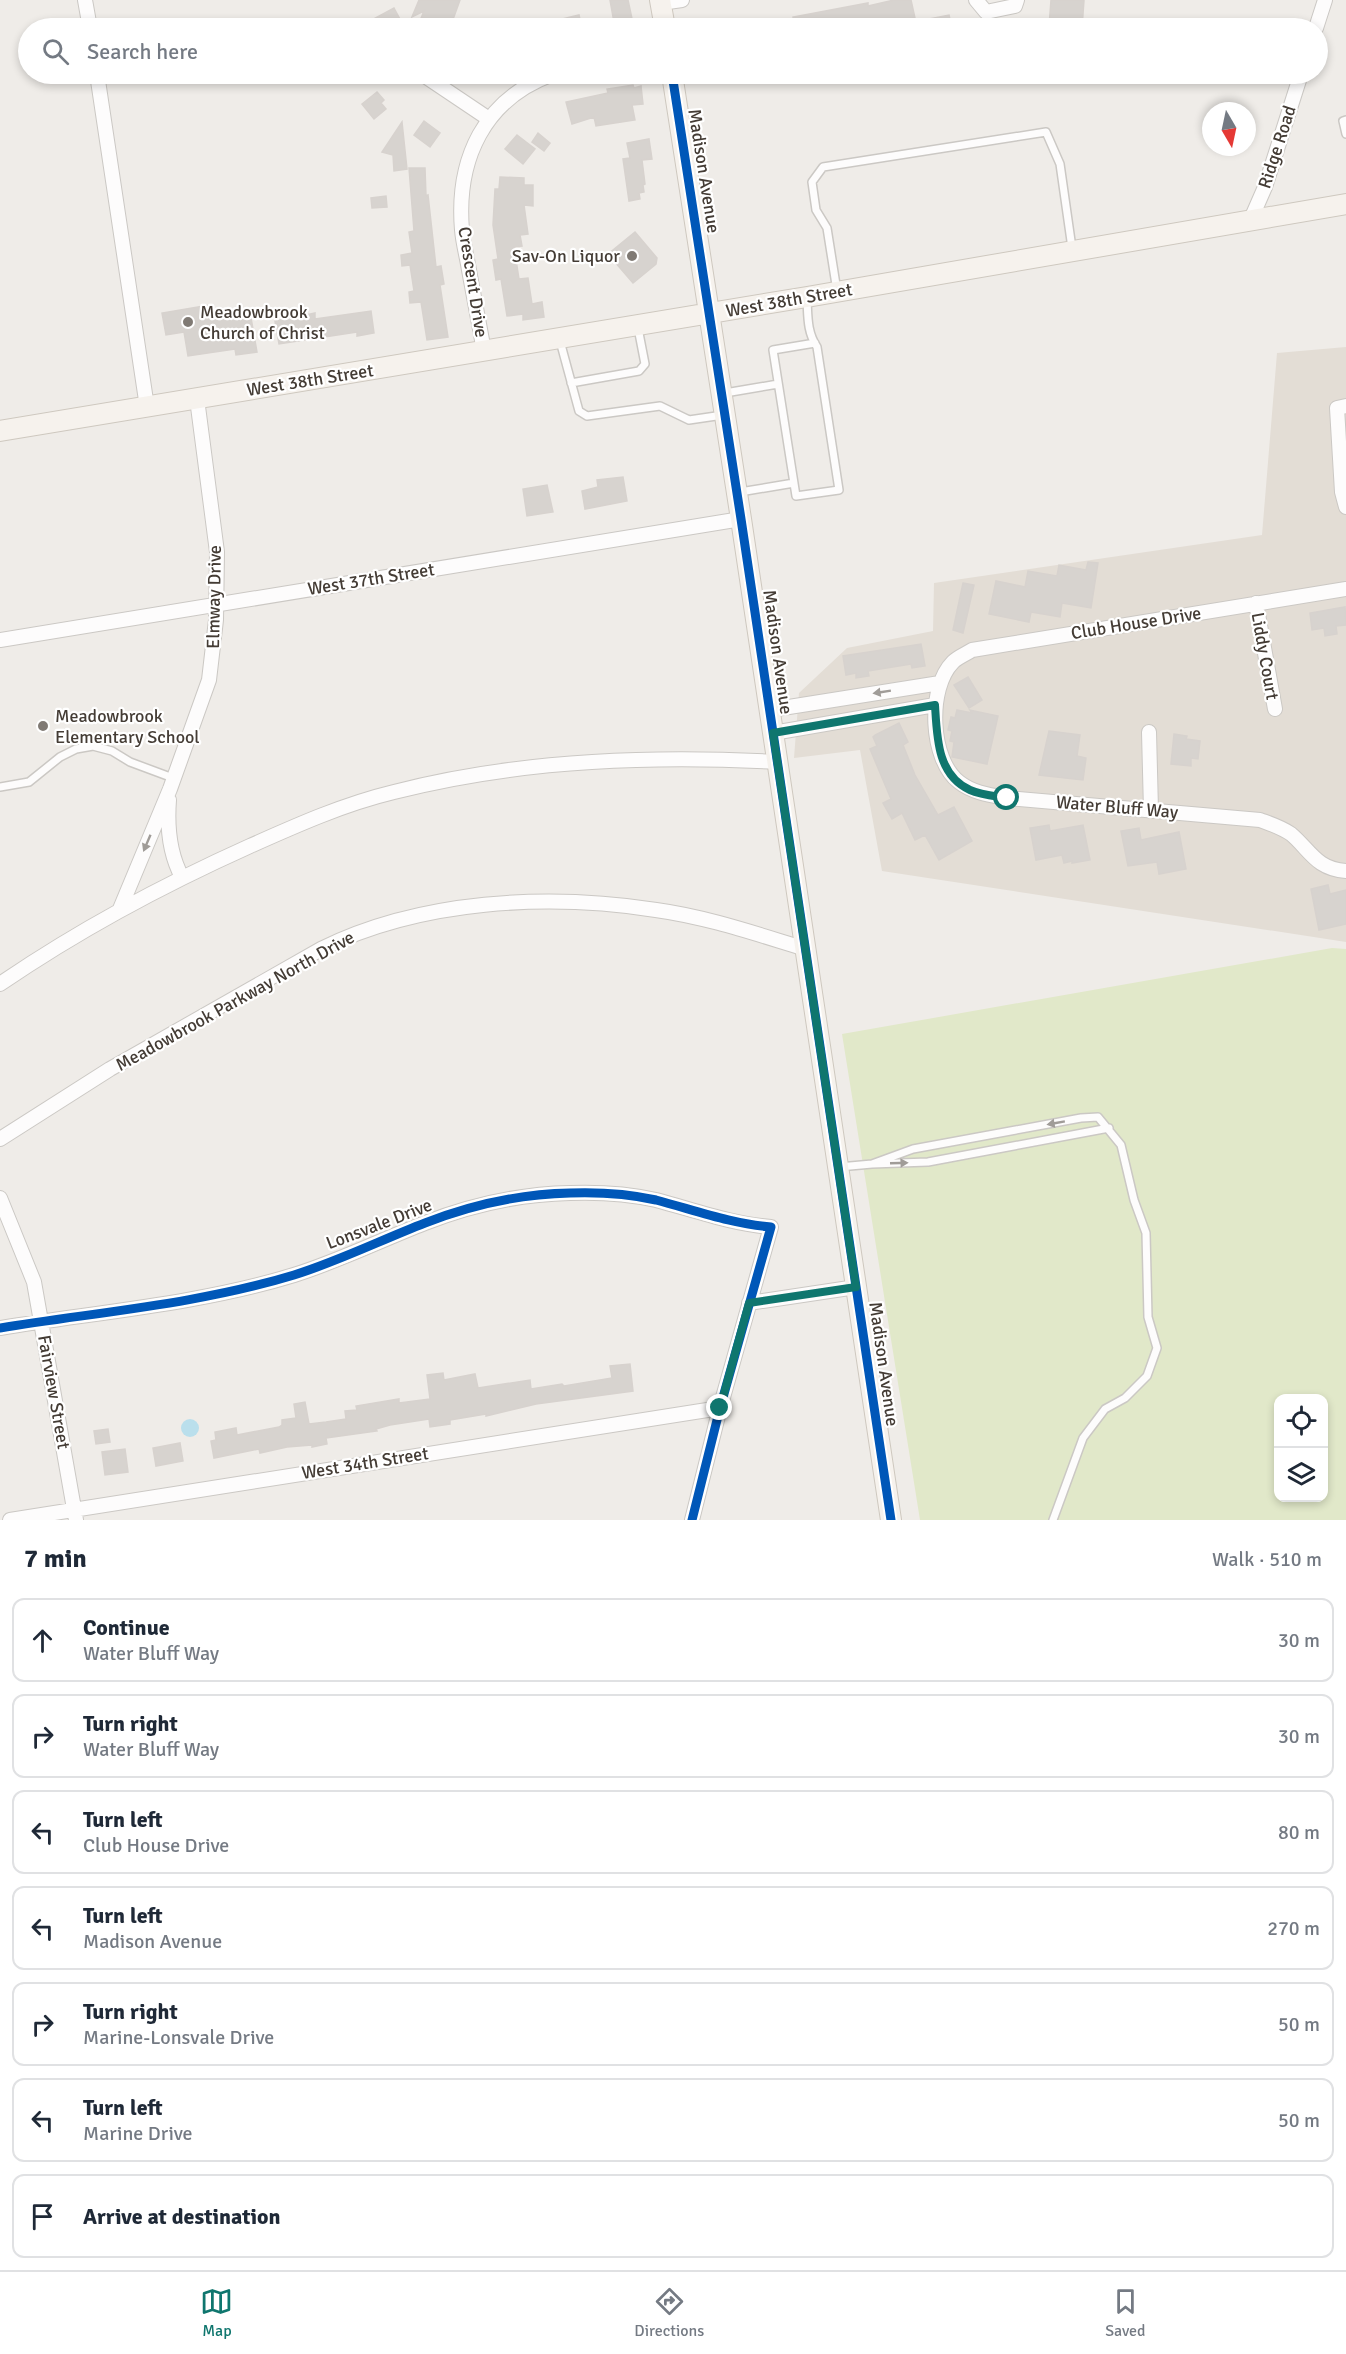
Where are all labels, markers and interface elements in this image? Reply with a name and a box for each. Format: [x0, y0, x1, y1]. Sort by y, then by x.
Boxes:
search box [18, 18, 1328, 84]
icon: search [39, 35, 72, 68]
text: Search here [87, 38, 198, 65]
north arrow [1202, 102, 1256, 156]
street label: Ridge Road [1253, 103, 1301, 191]
street label: Madison Avenue [683, 107, 725, 235]
street label: Crescent Drive [453, 225, 493, 339]
place label: Sav-On Liquor [512, 245, 620, 267]
marker: Sav-On Liquor [625, 249, 639, 263]
street label: West 38th Street [724, 278, 854, 322]
place label: Meadowbrook Church of Christ [200, 301, 325, 344]
marker: Meadowbrook Church of Christ [181, 315, 195, 329]
street label: West 38th Street [245, 359, 375, 401]
street label: Elmway Drive [202, 545, 226, 649]
street label: West 37th Street [306, 558, 436, 600]
street label: Madison Avenue [758, 588, 798, 716]
street label: Club House Drive [1069, 602, 1203, 644]
street label: Liddy Court [1246, 610, 1284, 702]
one-way arrow [873, 688, 892, 697]
place label: Meadowbrook Elementary School [55, 705, 200, 748]
marker: Meadowbrook Elementary School [36, 719, 50, 733]
route start [993, 784, 1019, 810]
street label: Water Bluff Way [1055, 791, 1180, 823]
one-way arrow [142, 834, 152, 852]
street label: Meadowbrook Parkway North Drive [112, 926, 358, 1076]
one-way arrow [1046, 1119, 1065, 1128]
one-way arrow [890, 1158, 909, 1168]
street label: Lonsvale Drive [323, 1194, 435, 1254]
street label: Madison Avenue [864, 1300, 904, 1428]
street label: Fairview Street [33, 1333, 75, 1451]
route end [706, 1394, 732, 1420]
map controls [1274, 1394, 1328, 1502]
button: locate [1274, 1394, 1328, 1448]
street label: West 34th Street [300, 1442, 430, 1484]
button: layers [1274, 1448, 1328, 1502]
text: 7 min [24, 1543, 87, 1575]
text: Walk · 510 m [1212, 1547, 1322, 1572]
text: Continue [83, 1614, 170, 1641]
icon: ahead [26, 1624, 59, 1657]
text: 30 m [1278, 1628, 1320, 1653]
text: Water Bluff Way [83, 1641, 219, 1666]
text: Turn right [83, 1710, 178, 1737]
icon: right [26, 1720, 59, 1753]
text: 30 m [1278, 1724, 1320, 1749]
text: Water Bluff Way [83, 1737, 219, 1762]
text: Turn left [83, 1806, 163, 1833]
icon: left [26, 1816, 59, 1849]
text: 80 m [1278, 1820, 1320, 1845]
text: Club House Drive [83, 1833, 229, 1858]
text: Turn left [83, 1902, 163, 1929]
icon: left [26, 1912, 59, 1945]
text: 270 m [1267, 1916, 1320, 1941]
text: Madison Avenue [83, 1929, 222, 1954]
text: Turn right [83, 1998, 178, 2025]
icon: right [26, 2008, 59, 2041]
text: 50 m [1278, 2012, 1320, 2037]
text: Marine-Lonsvale Drive [83, 2025, 274, 2050]
text: Turn left [83, 2094, 163, 2121]
icon: left [26, 2104, 59, 2137]
text: 50 m [1278, 2108, 1320, 2133]
text: Marine Drive [83, 2121, 192, 2146]
icon: arrive [26, 2200, 59, 2233]
text: Arrive at destination [83, 2203, 280, 2230]
tab: Map [200, 2285, 233, 2341]
tab: Directions [634, 2285, 704, 2341]
tab: Saved [1105, 2285, 1146, 2341]

